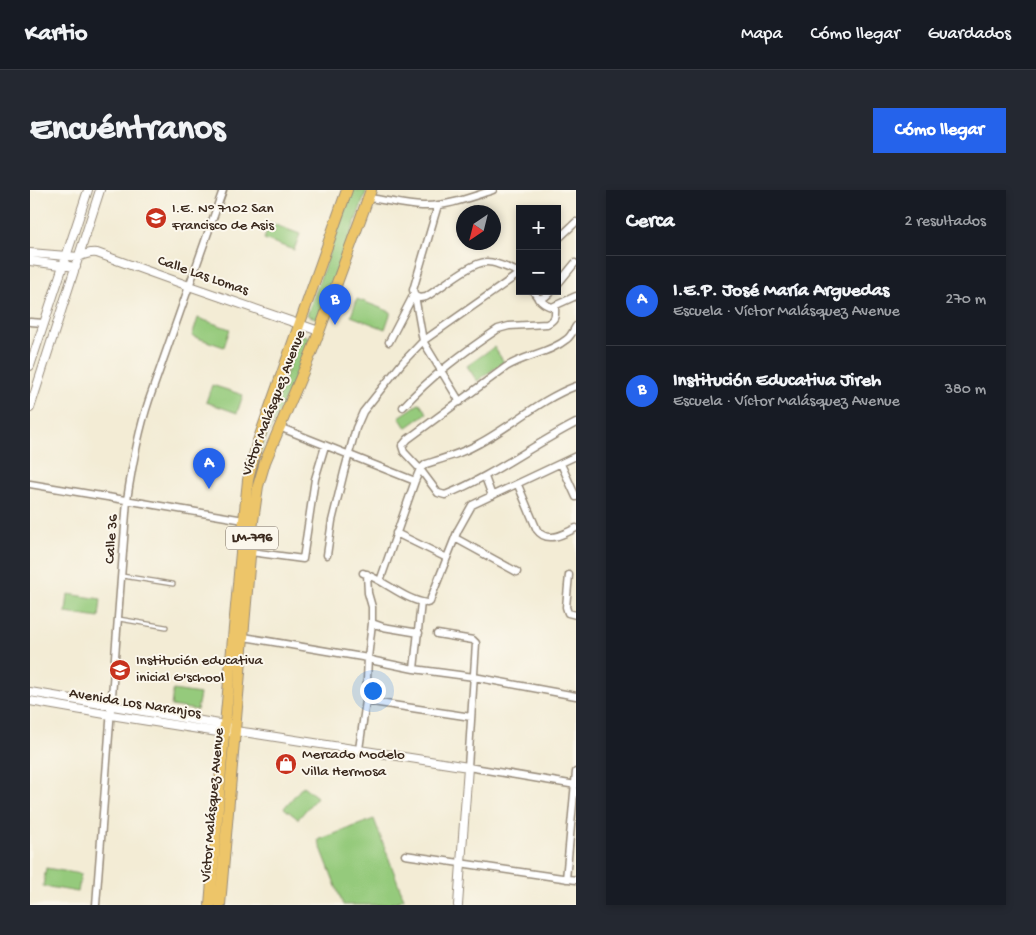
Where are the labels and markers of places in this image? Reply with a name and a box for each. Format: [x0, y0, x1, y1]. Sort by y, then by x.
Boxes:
place label: I.E. N° 7102 San Francisco de Asis [171, 200, 274, 235]
school or university icon: I.E. N° 7102 San Francisco de Asis [144, 206, 168, 230]
pin: B [319, 284, 351, 325]
pin: A [193, 448, 225, 489]
place label: Institución educativa inicial G'school [136, 652, 264, 687]
school or university icon: Institución educativa inicial G'school [108, 658, 132, 682]
place label: Mercado Modelo Villa Hermosa [301, 746, 405, 781]
shop icon: Mercado Modelo Villa Hermosa [274, 752, 298, 776]

